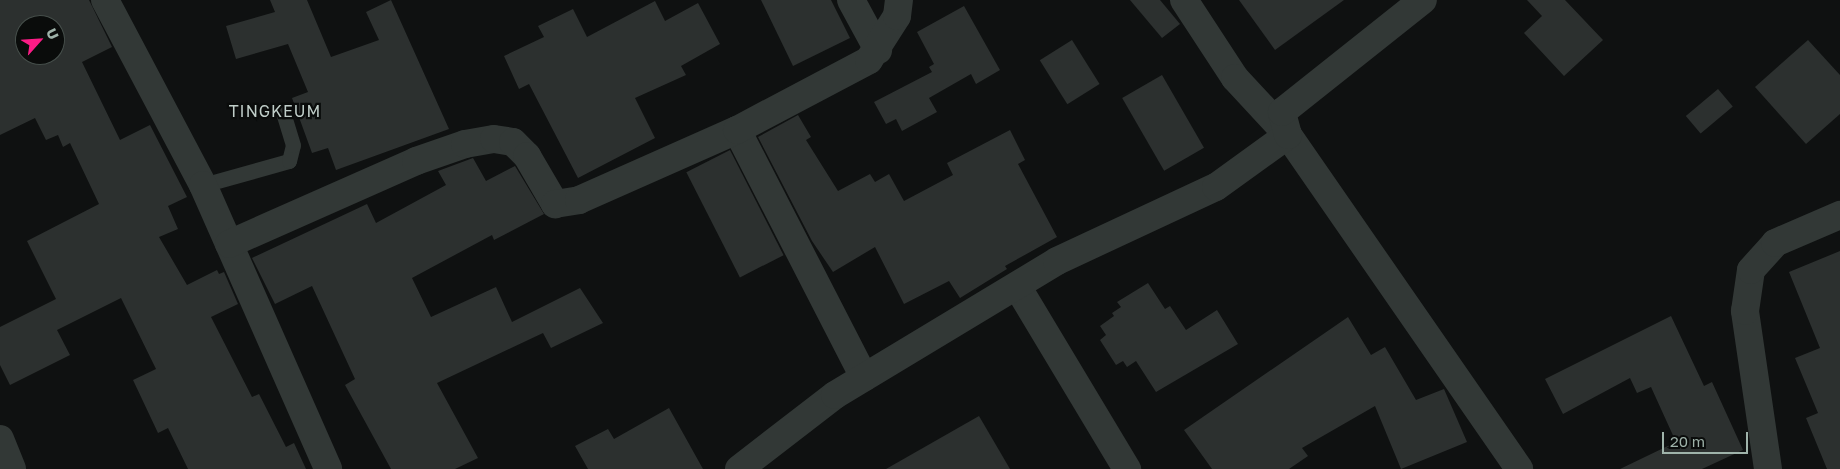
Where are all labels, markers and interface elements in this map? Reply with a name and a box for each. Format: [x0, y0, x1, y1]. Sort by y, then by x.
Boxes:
north arrow [15, 15, 65, 65]
text: U [43, 25, 63, 42]
district label: TINGKEUM [228, 101, 322, 121]
scale bar [1665, 422, 1751, 454]
text: 20 m [1670, 432, 1705, 450]

